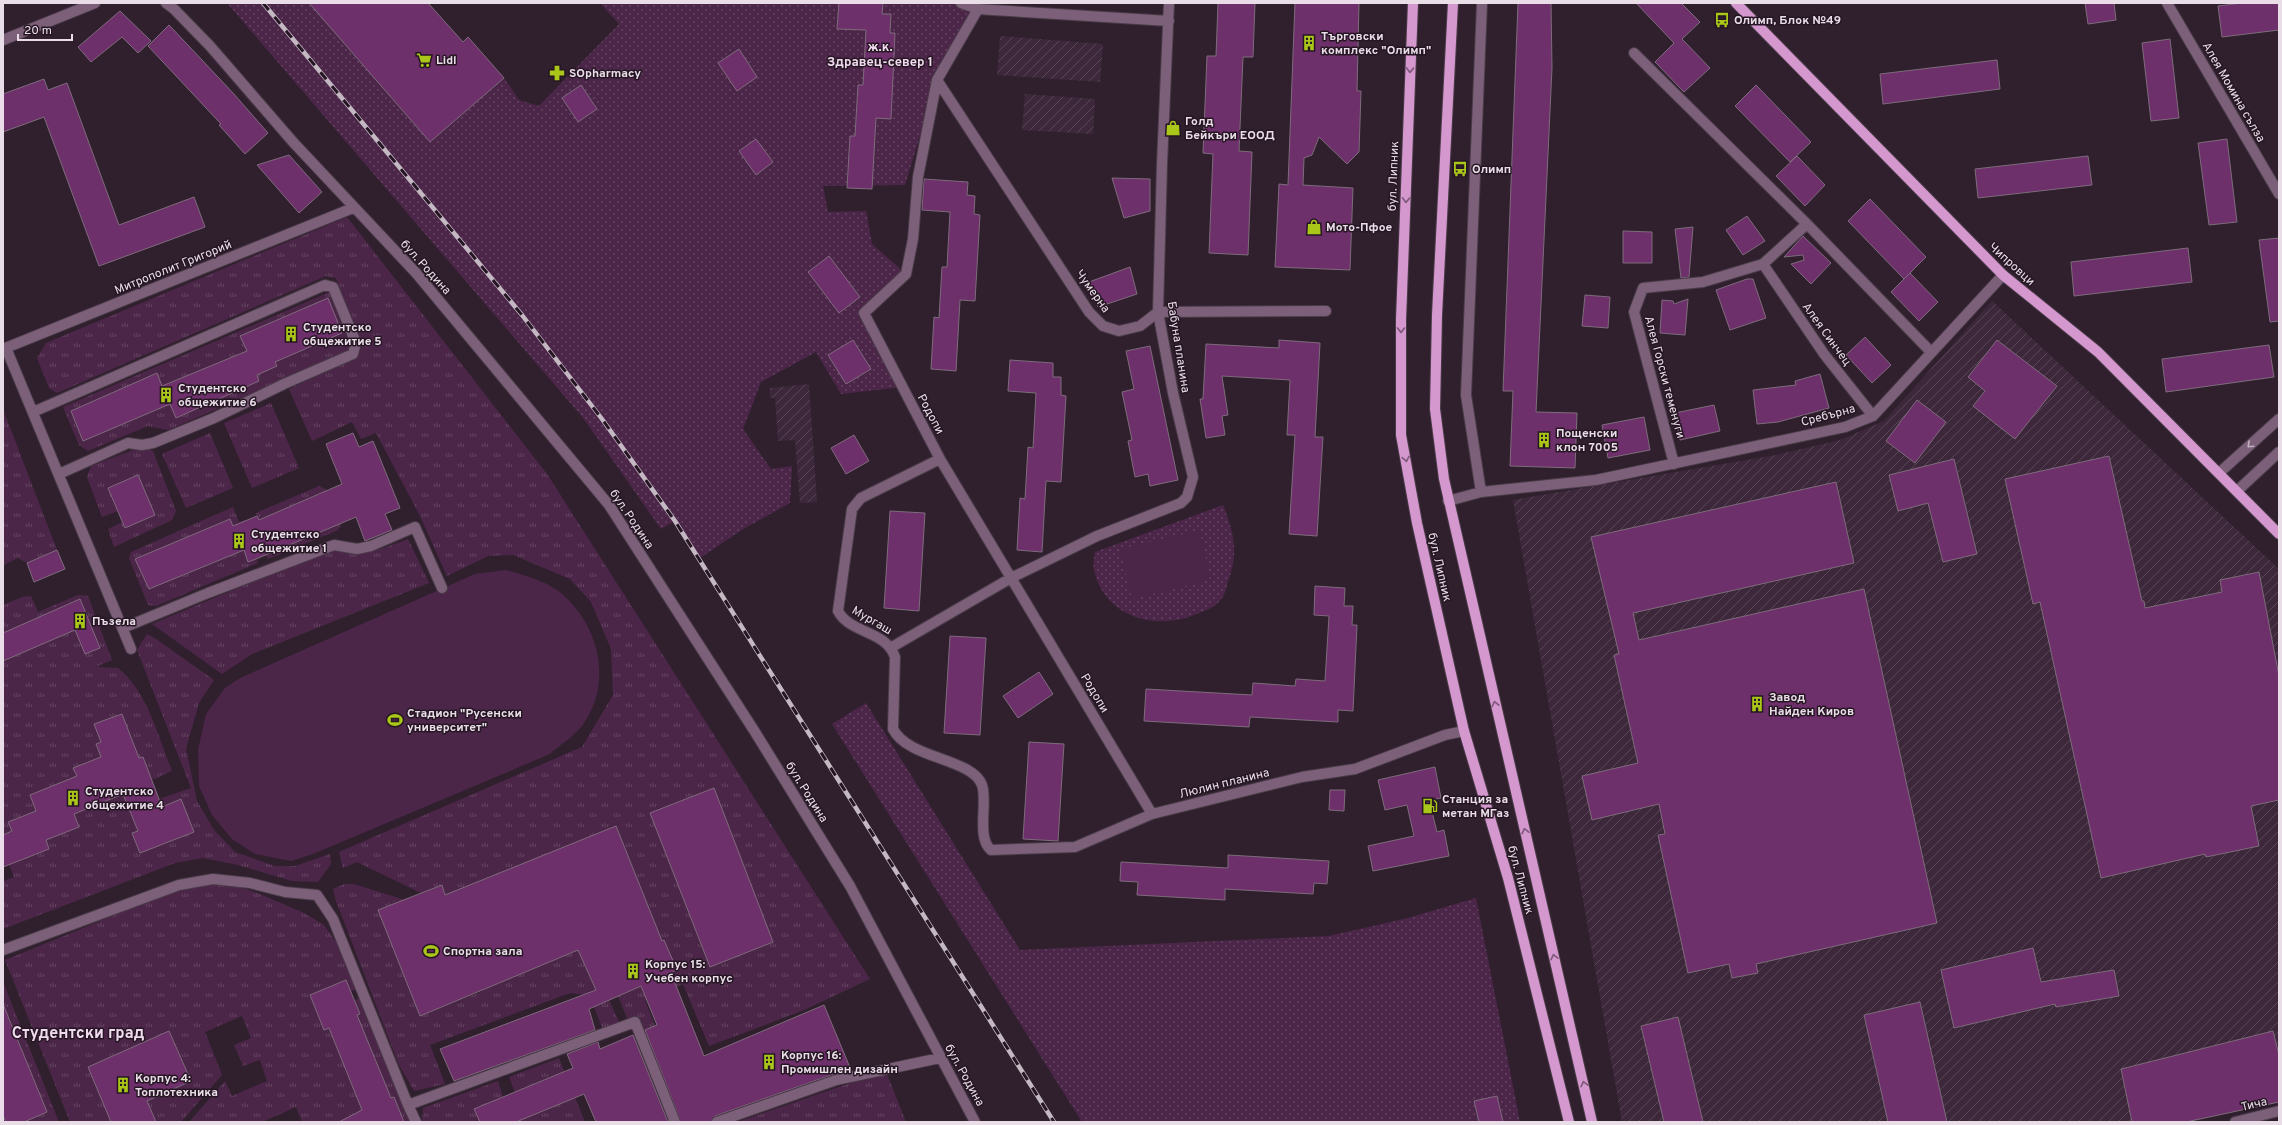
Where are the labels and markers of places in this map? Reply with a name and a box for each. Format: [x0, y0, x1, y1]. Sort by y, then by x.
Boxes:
bus stop icon: Олимп, Блок №49 [1713, 11, 1731, 29]
place label: Олимп, Блок №49 [1734, 13, 1841, 29]
place label: Търговски комплекс "Олимп" [1321, 29, 1431, 59]
building icon: Търговски комплекс "Олимп" [1300, 34, 1318, 52]
supermarket icon: Lidl [415, 51, 433, 69]
place label: Lidl [436, 53, 457, 69]
pharmacy icon: SOpharmacy [548, 64, 566, 82]
place label: SOpharmacy [569, 66, 641, 82]
place label: Голд Бейкъри ЕООД [1185, 114, 1275, 144]
shop icon: Голд Бейкъри ЕООД [1164, 119, 1182, 137]
bus stop icon: Олимп [1451, 160, 1469, 178]
place label: Олимп [1472, 162, 1511, 178]
shop icon: Мото-Пфое [1305, 218, 1323, 236]
place label: Мото-Пфое [1326, 220, 1393, 236]
place label: Студентско общежитие 5 [303, 320, 382, 350]
building icon: Студентско общежитие 5 [282, 325, 300, 343]
place label: Студентско общежитие 6 [178, 381, 257, 411]
building icon: Студентско общежитие 6 [157, 386, 175, 404]
place label: Пощенски клон 7005 [1556, 426, 1618, 456]
building icon: Пощенски клон 7005 [1535, 431, 1553, 449]
place label: Студентско общежитие 1 [251, 527, 327, 557]
building icon: Студентско общежитие 1 [230, 532, 248, 550]
building icon: Пъзела [71, 612, 89, 630]
place label: Пъзела [92, 614, 136, 630]
place label: Завод Найден Киров [1769, 690, 1854, 720]
building icon: Завод Найден Киров [1748, 695, 1766, 713]
place label: Стадион "Русенски университет" [407, 706, 522, 736]
sports icon: Стадион "Русенски университет" [386, 711, 404, 729]
place label: Студентско общежитие 4 [85, 784, 164, 814]
building icon: Студентско общежитие 4 [64, 789, 82, 807]
place label: Станция за метан МГаз [1442, 792, 1509, 822]
fuel station icon: Станция за метан МГаз [1421, 797, 1439, 815]
sports icon: Спортна зала [422, 942, 440, 960]
place label: Спортна зала [443, 944, 522, 960]
place label: Корпус 15: Учебен корпус [645, 957, 733, 987]
building icon: Корпус 15: Учебен корпус [624, 962, 642, 980]
place label: Корпус 16: Промишлен дизайн [781, 1048, 898, 1078]
building icon: Корпус 16: Промишлен дизайн [760, 1053, 778, 1071]
place label: Корпус 4: Топлотехника [135, 1071, 218, 1101]
building icon: Корпус 4: Топлотехника [114, 1076, 132, 1094]

